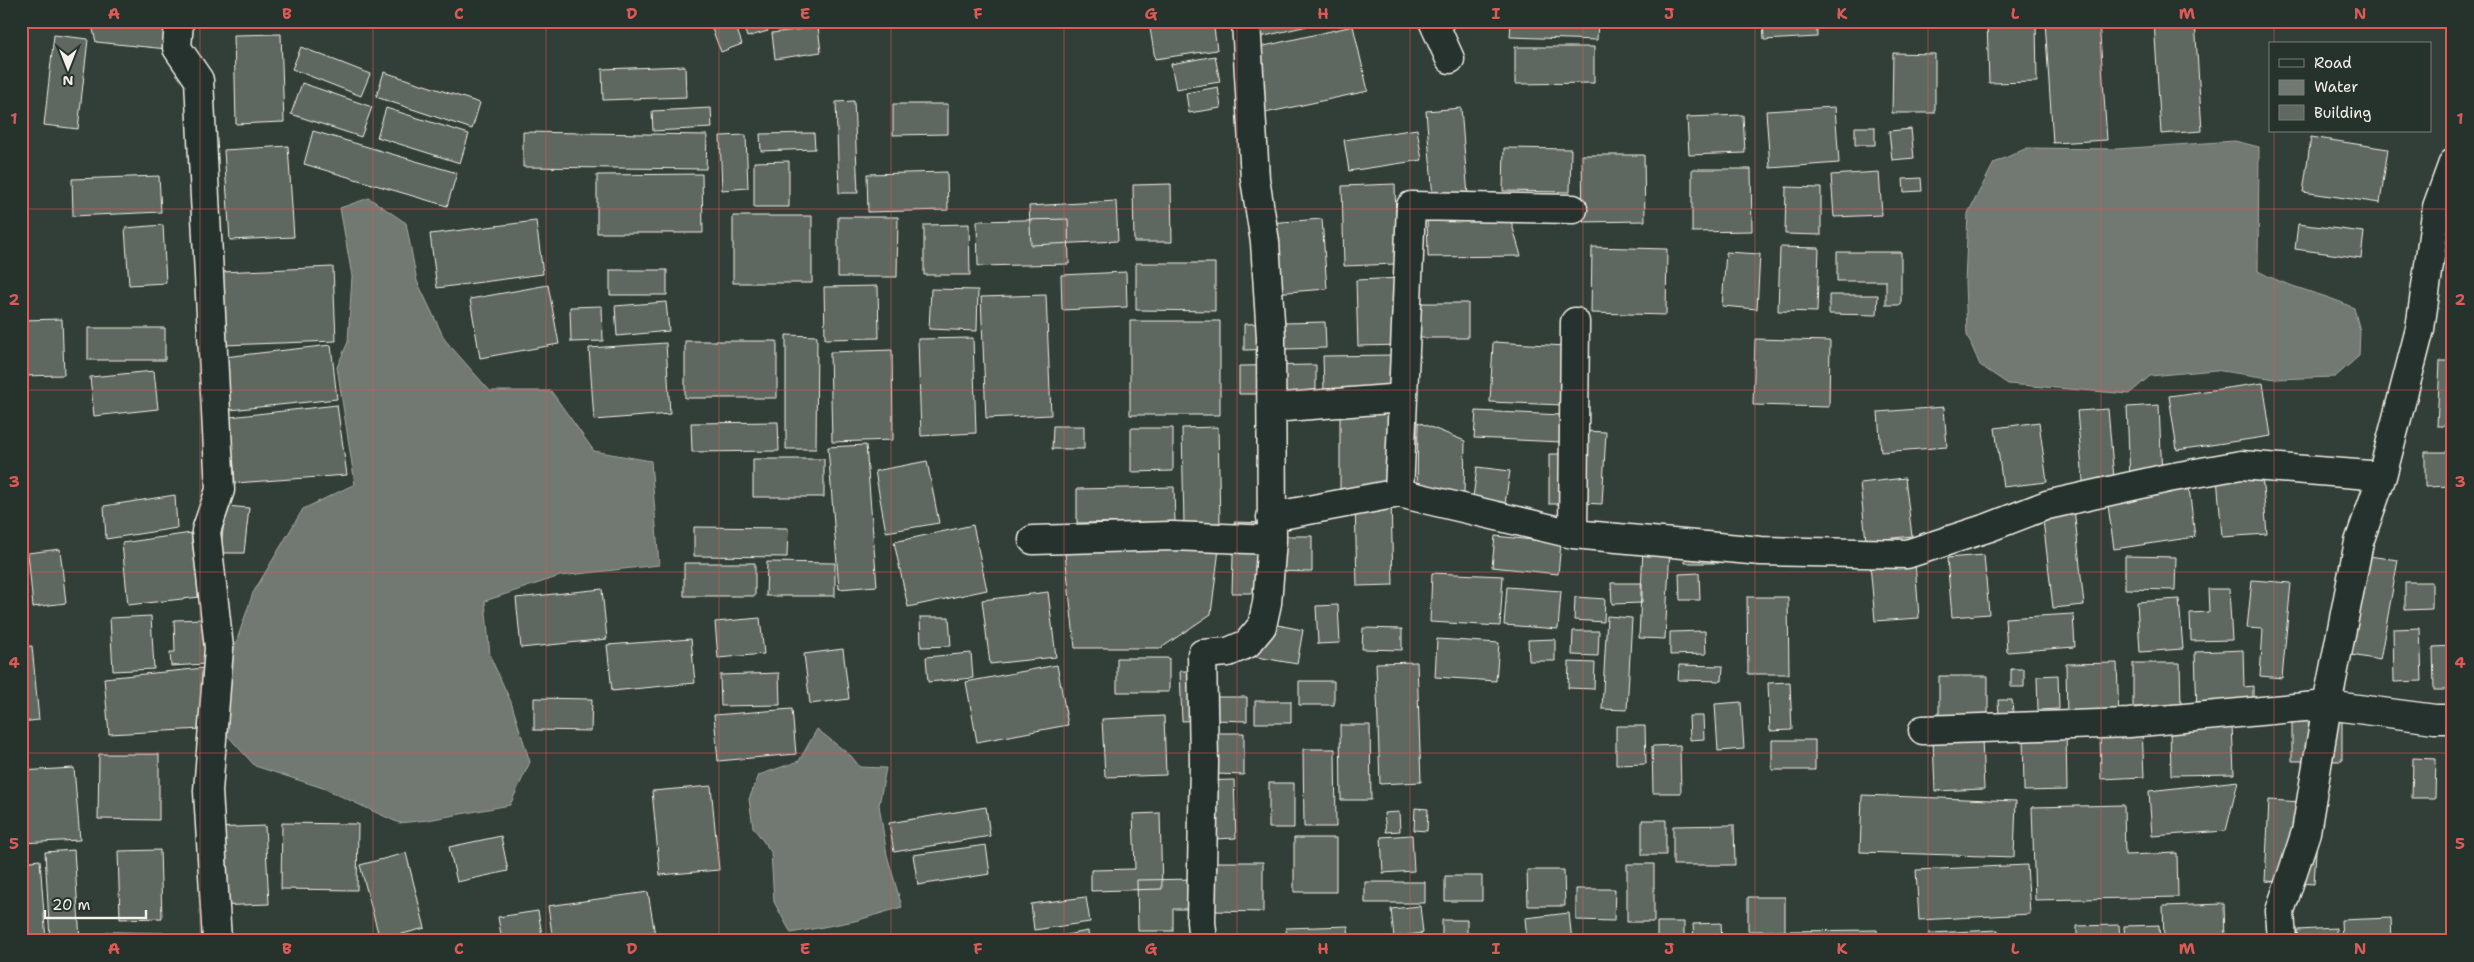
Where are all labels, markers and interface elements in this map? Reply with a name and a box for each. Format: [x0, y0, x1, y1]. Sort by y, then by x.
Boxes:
text: A [108, 3, 120, 24]
text: B [282, 3, 292, 24]
text: C [454, 3, 464, 24]
text: D [626, 3, 638, 24]
text: E [800, 3, 810, 24]
text: F [973, 3, 983, 24]
text: G [1145, 3, 1158, 24]
text: H [1317, 3, 1329, 24]
text: I [1492, 3, 1501, 24]
text: J [1664, 3, 1674, 24]
text: K [1837, 3, 1848, 24]
text: L [2011, 3, 2020, 24]
text: M [2179, 3, 2196, 24]
text: N [2354, 3, 2366, 24]
north arrow [42, 42, 92, 92]
legend [2269, 42, 2432, 132]
text: Road [2314, 53, 2352, 73]
text: N [62, 72, 74, 90]
text: Water [2314, 77, 2358, 97]
text: Building [2314, 103, 2371, 123]
text: 1 [10, 108, 18, 129]
text: 1 [2456, 108, 2464, 129]
text: 2 [8, 289, 20, 310]
text: 2 [2454, 289, 2466, 310]
text: 3 [8, 471, 20, 492]
text: 3 [2454, 471, 2466, 492]
text: 4 [8, 652, 20, 673]
text: 4 [2454, 652, 2466, 673]
text: 5 [9, 833, 19, 854]
text: 5 [2455, 833, 2465, 854]
scale bar [45, 887, 146, 919]
text: 20 m [52, 895, 91, 915]
text: A [108, 938, 120, 959]
text: B [282, 938, 292, 959]
text: C [454, 938, 464, 959]
text: D [626, 938, 638, 959]
text: E [800, 938, 810, 959]
text: F [973, 938, 983, 959]
text: G [1145, 938, 1158, 959]
text: H [1317, 938, 1329, 959]
text: I [1492, 938, 1501, 959]
text: J [1664, 938, 1674, 959]
text: K [1837, 938, 1848, 959]
text: L [2011, 938, 2020, 959]
text: M [2179, 938, 2196, 959]
text: N [2354, 938, 2366, 959]

